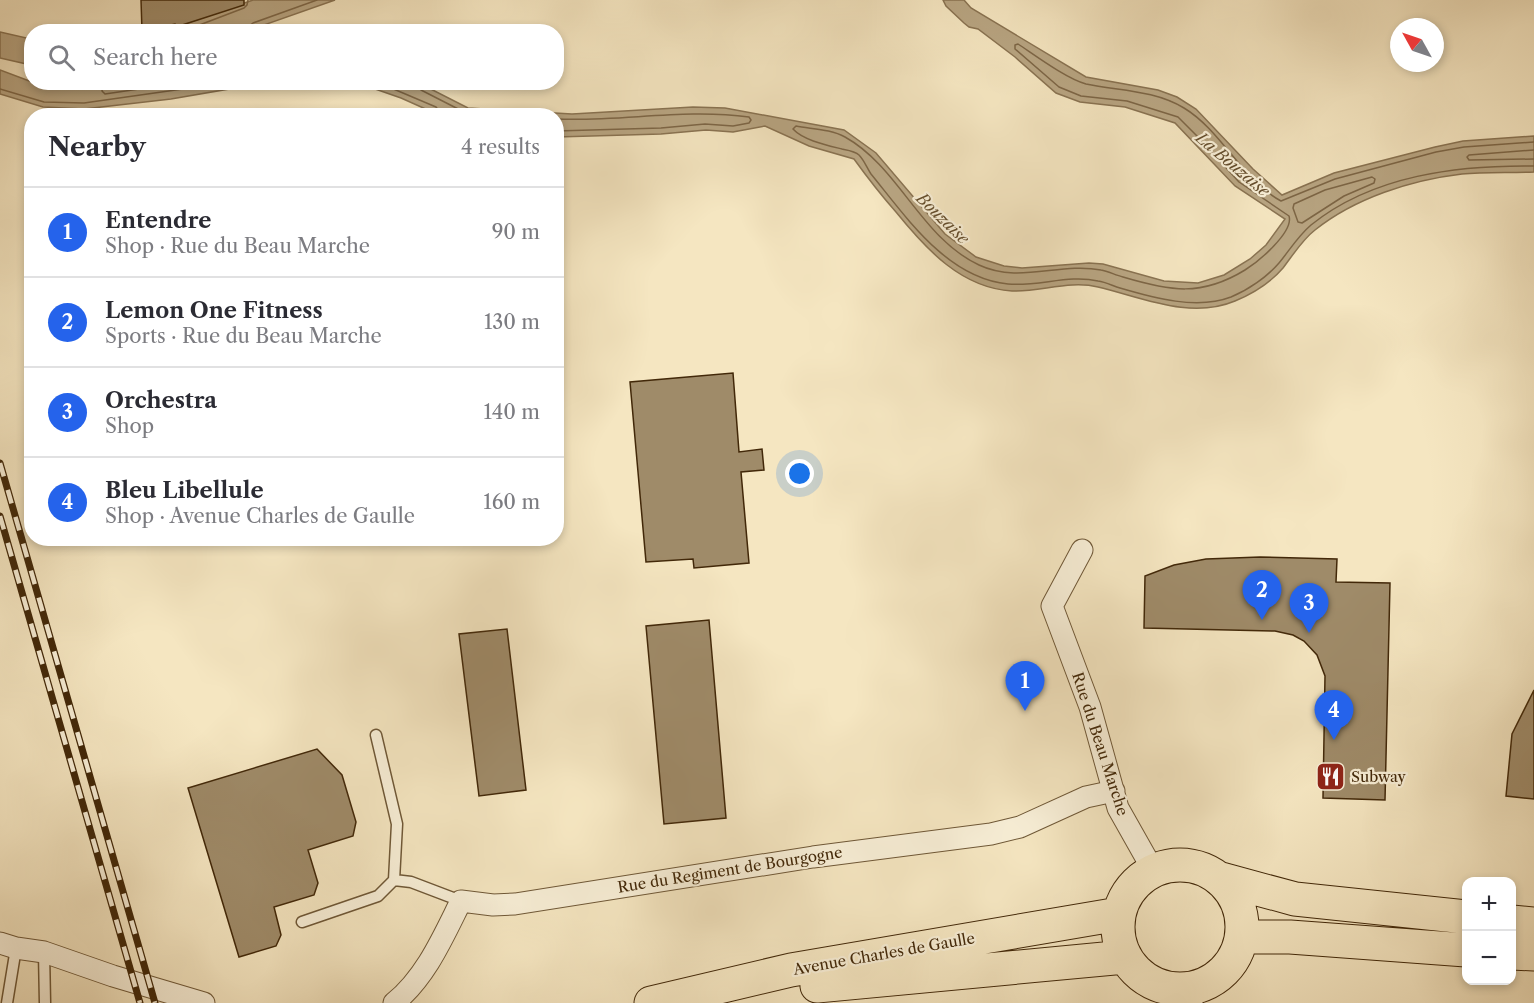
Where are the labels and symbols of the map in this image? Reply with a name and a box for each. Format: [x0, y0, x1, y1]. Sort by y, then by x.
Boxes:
north arrow [1390, 18, 1444, 72]
water label: La Bouzaise [1191, 126, 1275, 201]
water label: Bouzaise [911, 187, 974, 249]
your location [785, 459, 814, 488]
pin: 2 [1242, 570, 1282, 620]
pin: 3 [1290, 584, 1328, 633]
pin: 1 [1006, 662, 1044, 711]
street label: Rue du Beau Marche [1068, 670, 1133, 818]
pin: 4 [1314, 690, 1354, 740]
restaurant icon: Subway [1314, 761, 1346, 793]
place label: Subway [1351, 767, 1406, 786]
street label: Rue du Regiment de Bourgogne [616, 842, 844, 897]
street label: Avenue Charles de Gaulle [791, 928, 976, 979]

